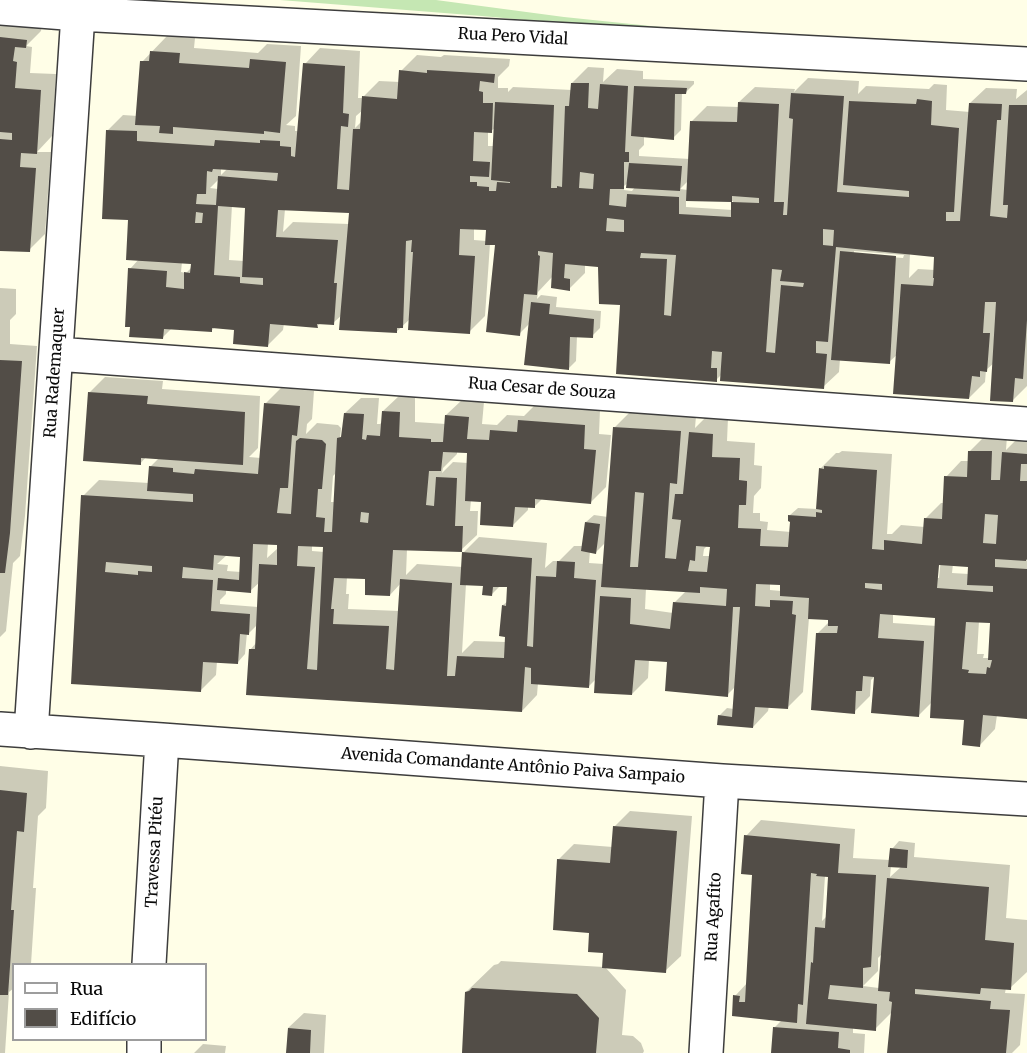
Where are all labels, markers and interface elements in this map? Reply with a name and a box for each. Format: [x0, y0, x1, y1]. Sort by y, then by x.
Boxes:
street label: Rua Pero Vidal [457, 25, 569, 49]
street label: Rua Rademaquer [41, 307, 69, 439]
street label: Rua Cesar de Souza [467, 374, 617, 404]
street label: Avenida Comandante Antônio Paiva Sampaio [340, 744, 686, 788]
street label: Travessa Pitéu [142, 796, 168, 908]
street label: Rua Agafito [702, 872, 726, 962]
legend [12, 963, 207, 1041]
text: Rua [70, 977, 103, 1000]
text: Edifício [70, 1007, 136, 1030]

